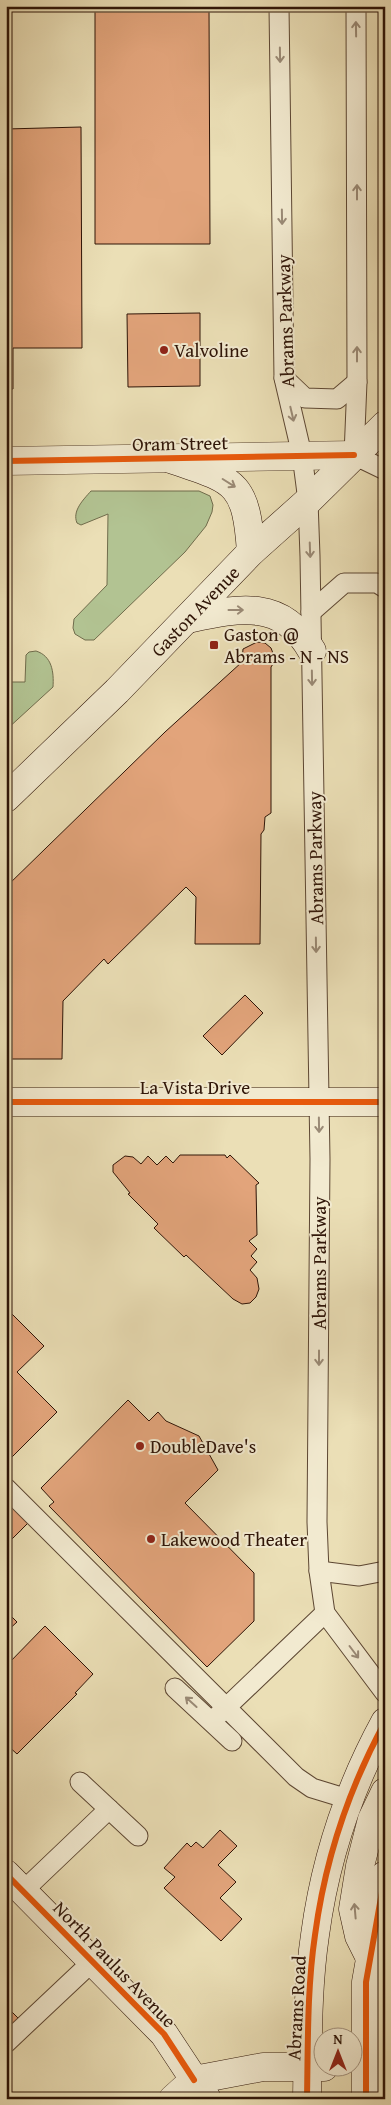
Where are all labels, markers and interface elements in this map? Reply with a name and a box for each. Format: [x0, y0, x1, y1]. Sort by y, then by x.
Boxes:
one-way arrow [351, 22, 361, 38]
one-way arrow [275, 46, 285, 63]
one-way arrow [352, 184, 362, 200]
one-way arrow [277, 209, 287, 225]
street label: Abrams Parkway [269, 253, 301, 388]
place label: Valvoline [174, 336, 249, 364]
marker: Valvoline [158, 344, 170, 356]
one-way arrow [352, 347, 362, 363]
one-way arrow [288, 405, 297, 421]
street label: Oram Street [132, 428, 228, 458]
one-way arrow [222, 479, 236, 489]
one-way arrow [305, 542, 315, 558]
street label: Gaston Avenue [144, 559, 246, 663]
one-way arrow [228, 605, 244, 615]
place label: Gaston @ Abrams - N - NS [224, 620, 349, 670]
marker: Gaston @ Abrams - N - NS [208, 639, 220, 651]
one-way arrow [307, 670, 317, 686]
street label: Abrams Parkway [300, 790, 330, 925]
one-way arrow [311, 937, 321, 953]
street label: La Vista Drive [140, 1073, 250, 1101]
one-way arrow [314, 1117, 324, 1133]
street label: Abrams Parkway [305, 1196, 333, 1330]
one-way arrow [314, 1350, 324, 1366]
place label: DoubleDave's [150, 1432, 256, 1460]
marker: DoubleDave's [134, 1440, 146, 1452]
place label: Lakewood Theater [161, 1525, 307, 1553]
marker: Lakewood Theater [145, 1533, 157, 1545]
one-way arrow [349, 1645, 359, 1659]
one-way arrow [184, 1696, 197, 1708]
street label: North Paulus Avenue [47, 1894, 183, 2034]
one-way arrow [350, 1904, 359, 1920]
street label: Abrams Road [279, 1954, 313, 2061]
north arrow [314, 2028, 364, 2078]
text: N [333, 2029, 343, 2049]

